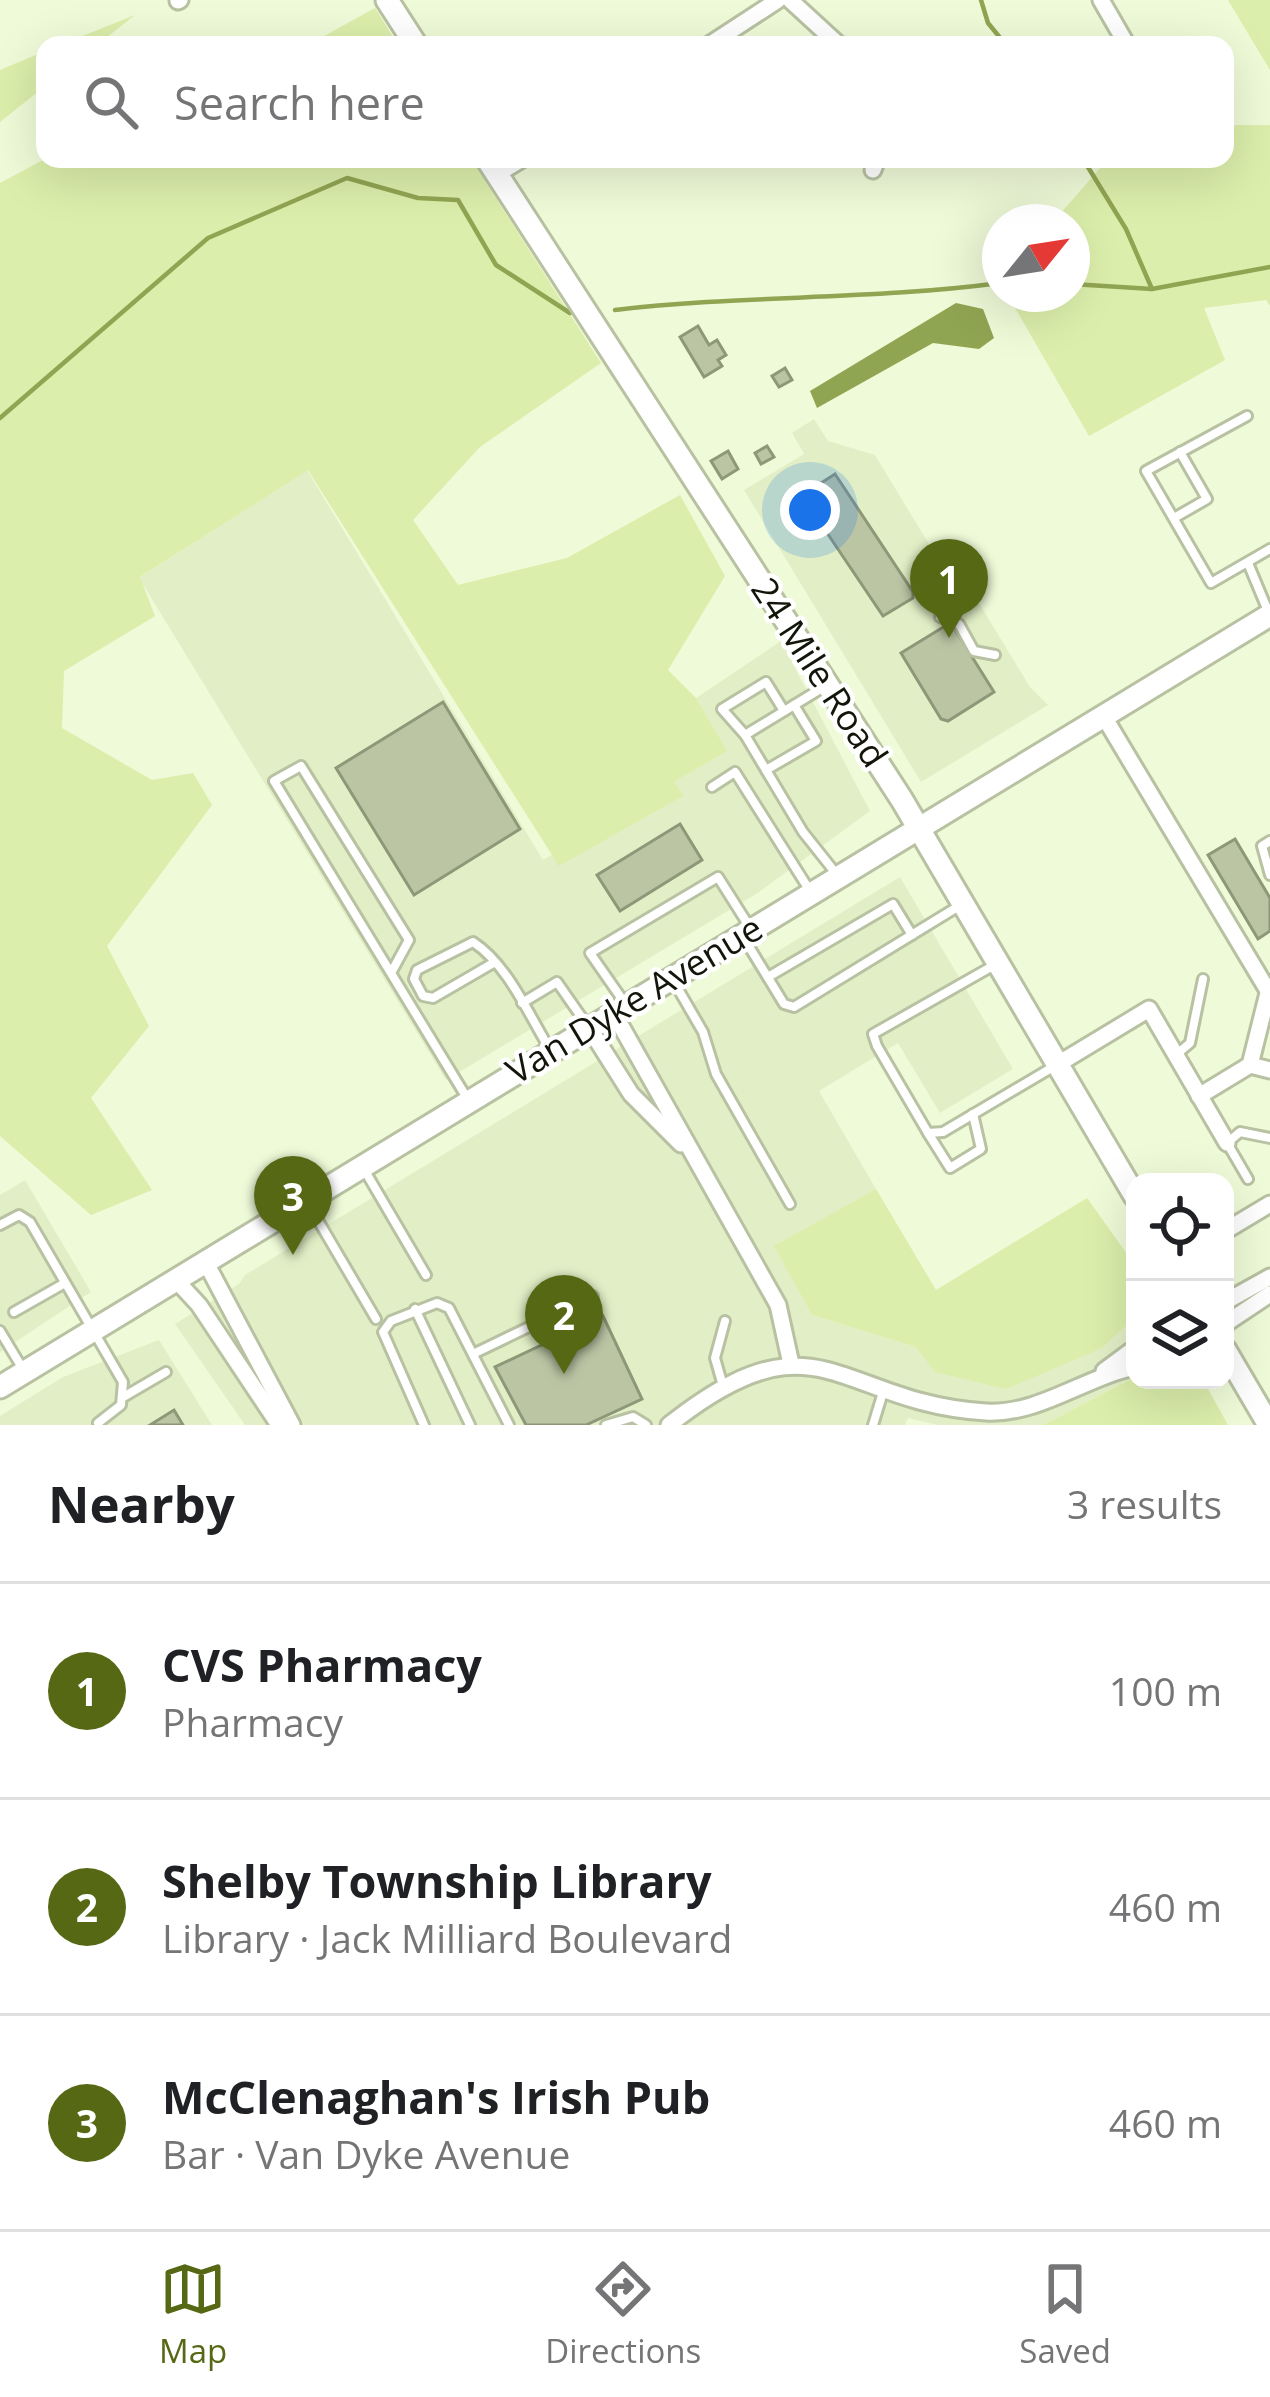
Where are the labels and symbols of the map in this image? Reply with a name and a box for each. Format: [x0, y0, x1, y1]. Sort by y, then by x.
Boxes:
north arrow [982, 204, 1090, 312]
your location [780, 480, 840, 540]
pin: 1 [910, 539, 988, 638]
street label: 24 Mile Road [740, 568, 900, 776]
street label: Van Dyke Avenue [497, 903, 771, 1095]
pin: 3 [254, 1156, 332, 1255]
pin: 2 [525, 1275, 603, 1374]

